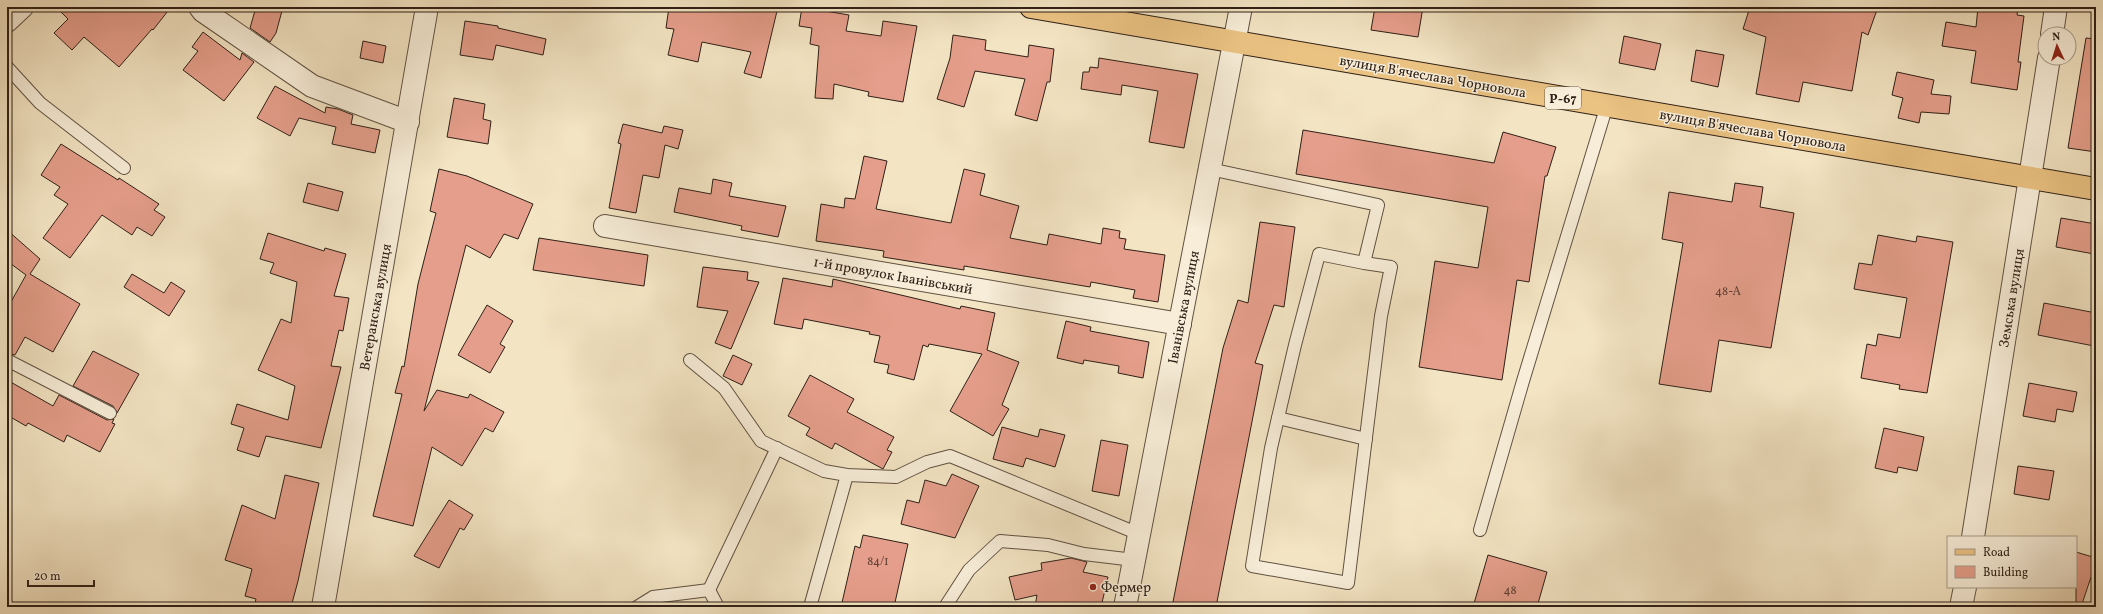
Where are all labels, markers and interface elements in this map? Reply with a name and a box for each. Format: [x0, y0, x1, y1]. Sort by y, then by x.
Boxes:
north arrow [2037, 26, 2077, 66]
text: N [2052, 30, 2061, 45]
street label: вулиця В'ячеслава Чорновола [1338, 52, 1528, 103]
road number: Р-67 [1545, 87, 1581, 109]
street label: вулиця В'ячеслава Чорновола [1658, 106, 1848, 157]
street label: Ветеранська вулиця [356, 242, 397, 372]
street label: Земська вулиця [1995, 247, 2030, 349]
street label: Іванівська вулиця [1164, 249, 1205, 366]
street label: 1-й провулок Іванівський [812, 253, 974, 300]
house number: 48-А [1715, 284, 1741, 300]
legend [1947, 536, 2077, 588]
text: Road [1983, 545, 2010, 561]
house number: 84/1 [867, 554, 889, 570]
scale bar [28, 562, 94, 588]
text: Building [1983, 565, 2028, 581]
text: 20 m [34, 569, 61, 585]
place label: Фермер [1101, 579, 1151, 598]
marker: Фермер [1088, 582, 1098, 592]
house number: 48 [1503, 583, 1517, 599]

